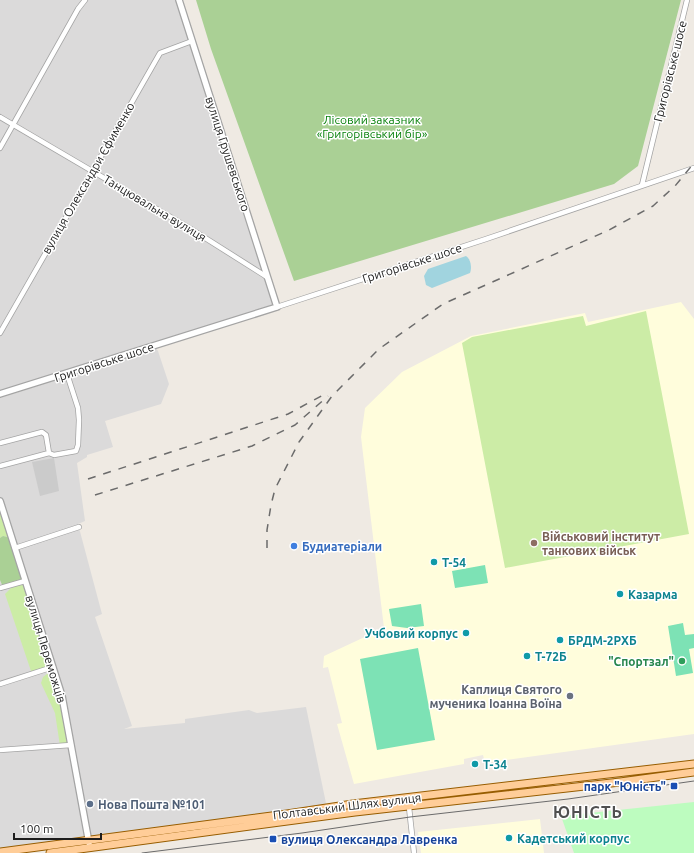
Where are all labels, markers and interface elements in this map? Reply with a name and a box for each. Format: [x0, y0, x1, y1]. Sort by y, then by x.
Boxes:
street label: Григорівське шосе [651, 19, 689, 123]
street label: вулиця Грушевського [203, 95, 253, 213]
street label: вулиця Олександри Єфименко [39, 100, 137, 256]
park label: Лісовий заказник «Григорівський бір» [317, 113, 428, 140]
street label: Танцювальна вулиця [101, 172, 209, 244]
street label: Григорівське шосе [361, 241, 463, 285]
street label: Григорівське шосе [53, 340, 155, 384]
place label: Військовий інститут танкових військ [542, 530, 660, 557]
marker: Військовий інститут танкових військ [529, 538, 539, 548]
place label: Будиатеріали [302, 540, 382, 553]
marker: Будиатеріали [289, 541, 299, 551]
place label: Т-54 [442, 556, 466, 569]
marker: Т-54 [429, 557, 439, 567]
place label: Казарма [628, 588, 678, 601]
marker: Казарма [615, 589, 625, 599]
street label: вулиця Переможців [23, 594, 69, 704]
place label: Учбовий корпус [365, 627, 458, 640]
marker: Учбовий корпус [461, 628, 471, 638]
place label: БРДМ-2РХБ [568, 634, 637, 647]
marker: БРДМ-2РХБ [555, 635, 565, 645]
place label: Т-72Б [535, 650, 567, 663]
marker: Т-72Б [522, 651, 532, 661]
place label: "Спортзал" [608, 655, 674, 668]
marker: "Спортзал" [677, 656, 687, 666]
place label: Каплиця Святого мученика Іоанна Воїна [429, 683, 562, 710]
marker: Каплиця Святого мученика Іоанна Воїна [565, 691, 575, 701]
place label: T-34 [483, 758, 507, 771]
marker: T-34 [470, 759, 480, 769]
place label: парк "Юність" [584, 780, 666, 793]
marker: парк "Юність" [669, 781, 679, 791]
street label: Полтавський Шлях вулиця [272, 790, 422, 822]
place label: Нова Пошта №101 [98, 798, 206, 811]
marker: Нова Пошта №101 [85, 799, 95, 809]
district label: ЮНІСТЬ [553, 803, 623, 821]
scale bar [14, 815, 101, 841]
text: 100 m [20, 822, 53, 835]
place label: Кадетський корпус [517, 832, 629, 845]
place label: вулиця Олександра Лавренка [281, 833, 458, 846]
marker: Кадетський корпус [504, 833, 514, 843]
marker: вулиця Олександра Лавренка [268, 834, 278, 844]

